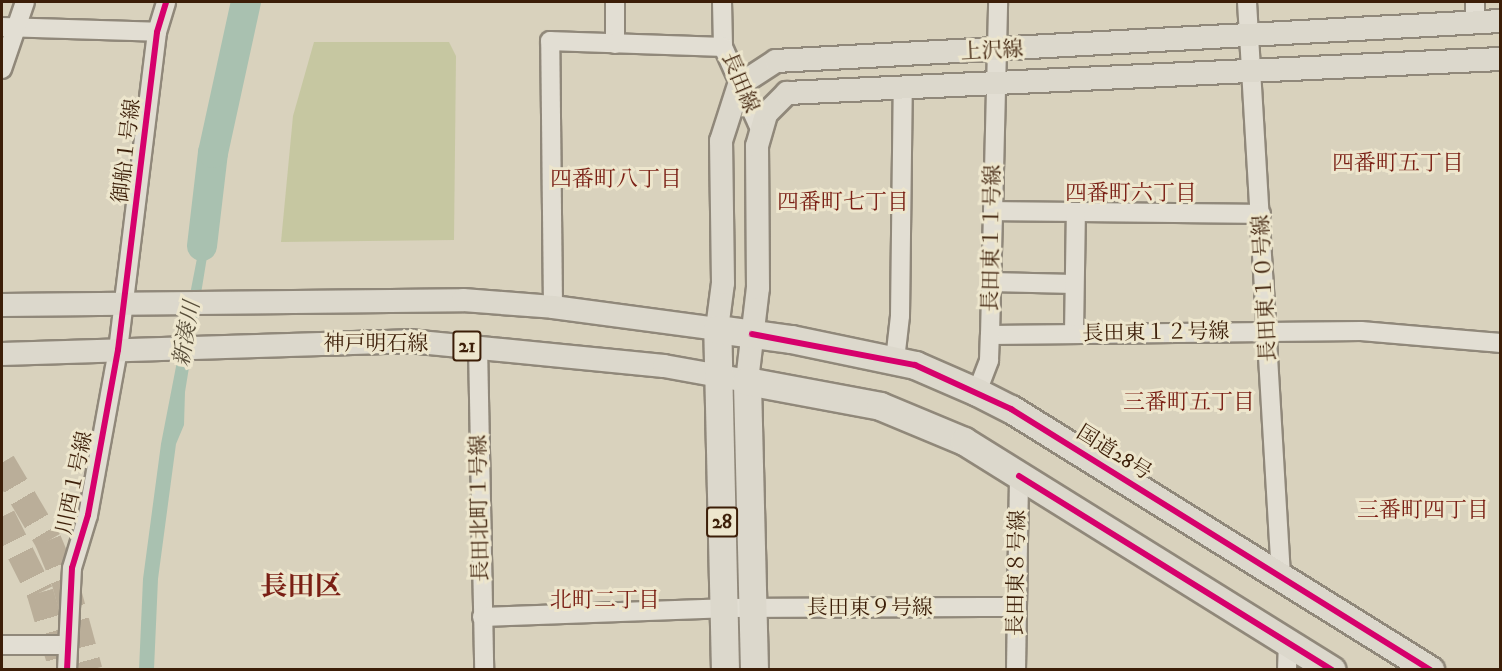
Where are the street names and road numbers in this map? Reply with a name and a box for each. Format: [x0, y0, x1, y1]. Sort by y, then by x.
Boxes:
street label: 上沢線 [960, 37, 1024, 65]
street label: 長田線 [716, 49, 764, 117]
street label: 御船１号線 [108, 97, 146, 205]
street label: 長田東１１号線 [978, 164, 1006, 312]
street label: 長田東１０号線 [1249, 214, 1281, 362]
street label: 長田東１２号線 [1082, 319, 1230, 347]
road number: 21 [452, 329, 482, 363]
street label: 神戸明石線 [324, 331, 428, 357]
street label: 国道28号 [1072, 420, 1156, 486]
street label: 川西１号線 [52, 429, 98, 537]
street label: 長田北町１号線 [466, 434, 494, 582]
road number: 28 [706, 505, 738, 539]
street label: 長田東８号線 [1003, 510, 1031, 636]
street label: 長田東９号線 [807, 595, 933, 621]

